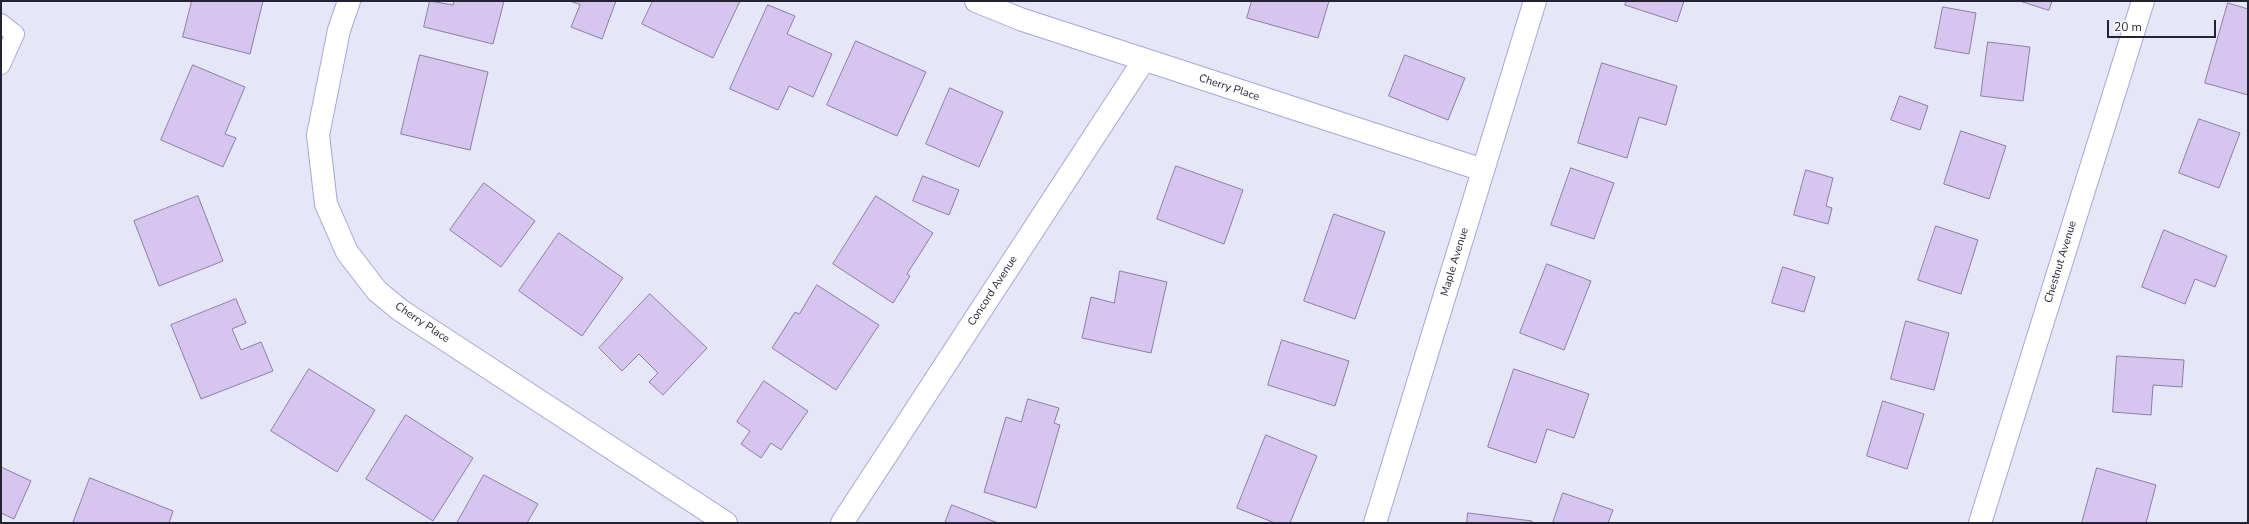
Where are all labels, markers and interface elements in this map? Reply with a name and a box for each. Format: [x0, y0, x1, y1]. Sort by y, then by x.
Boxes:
scale bar [2109, 12, 2218, 38]
text: 20 m [2114, 19, 2142, 35]
street label: Cherry Place [1197, 72, 1261, 104]
street label: Chestnut Avenue [2042, 219, 2080, 305]
street label: Maple Avenue [1438, 226, 1472, 298]
street label: Concord Avenue [965, 253, 1021, 329]
street label: Cherry Place [392, 300, 452, 346]

